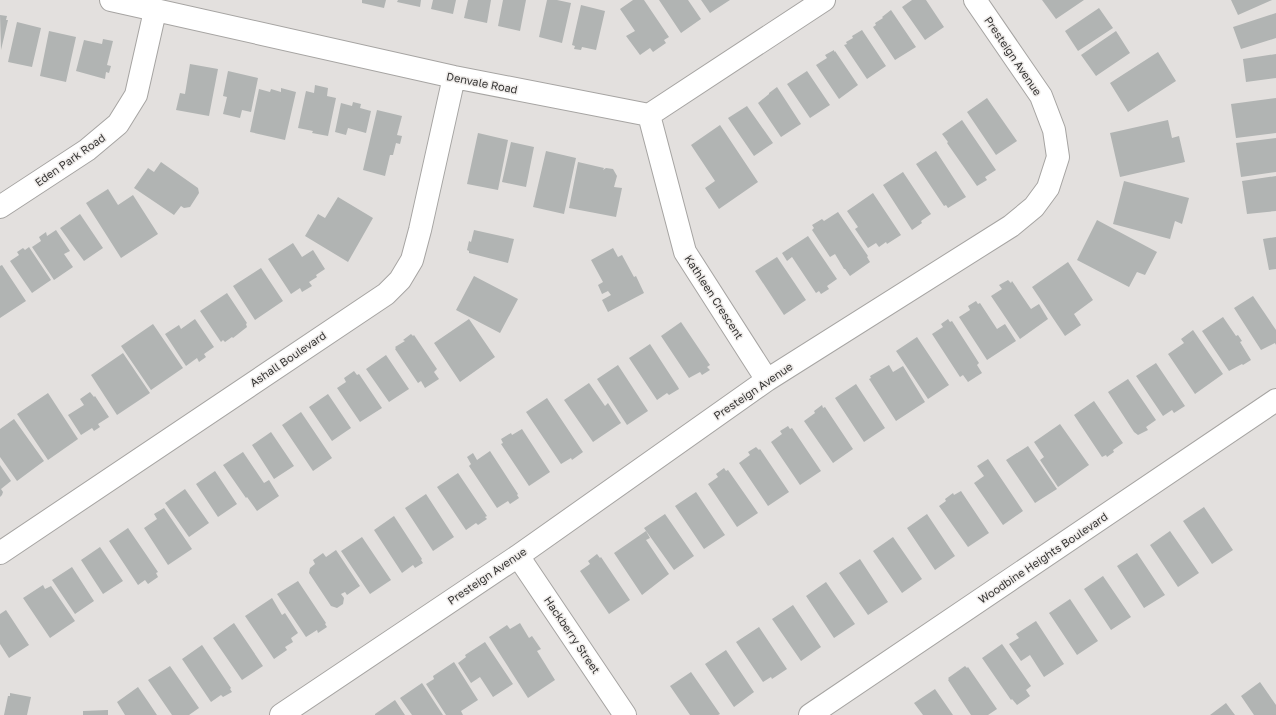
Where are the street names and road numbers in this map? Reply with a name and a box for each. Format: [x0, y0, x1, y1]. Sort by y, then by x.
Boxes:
street label: Presteign Avenue [982, 14, 1045, 98]
street label: Denvale Road [445, 69, 519, 96]
street label: Eden Park Road [32, 131, 107, 189]
street label: Kathleen Crescent [682, 252, 746, 341]
street label: Ashall Boulevard [247, 328, 328, 389]
street label: Presteign Avenue [711, 359, 795, 422]
street label: Woodbine Heights Boulevard [976, 509, 1110, 606]
street label: Presteign Avenue [445, 544, 529, 607]
street label: Hackberry Street [542, 594, 603, 676]

